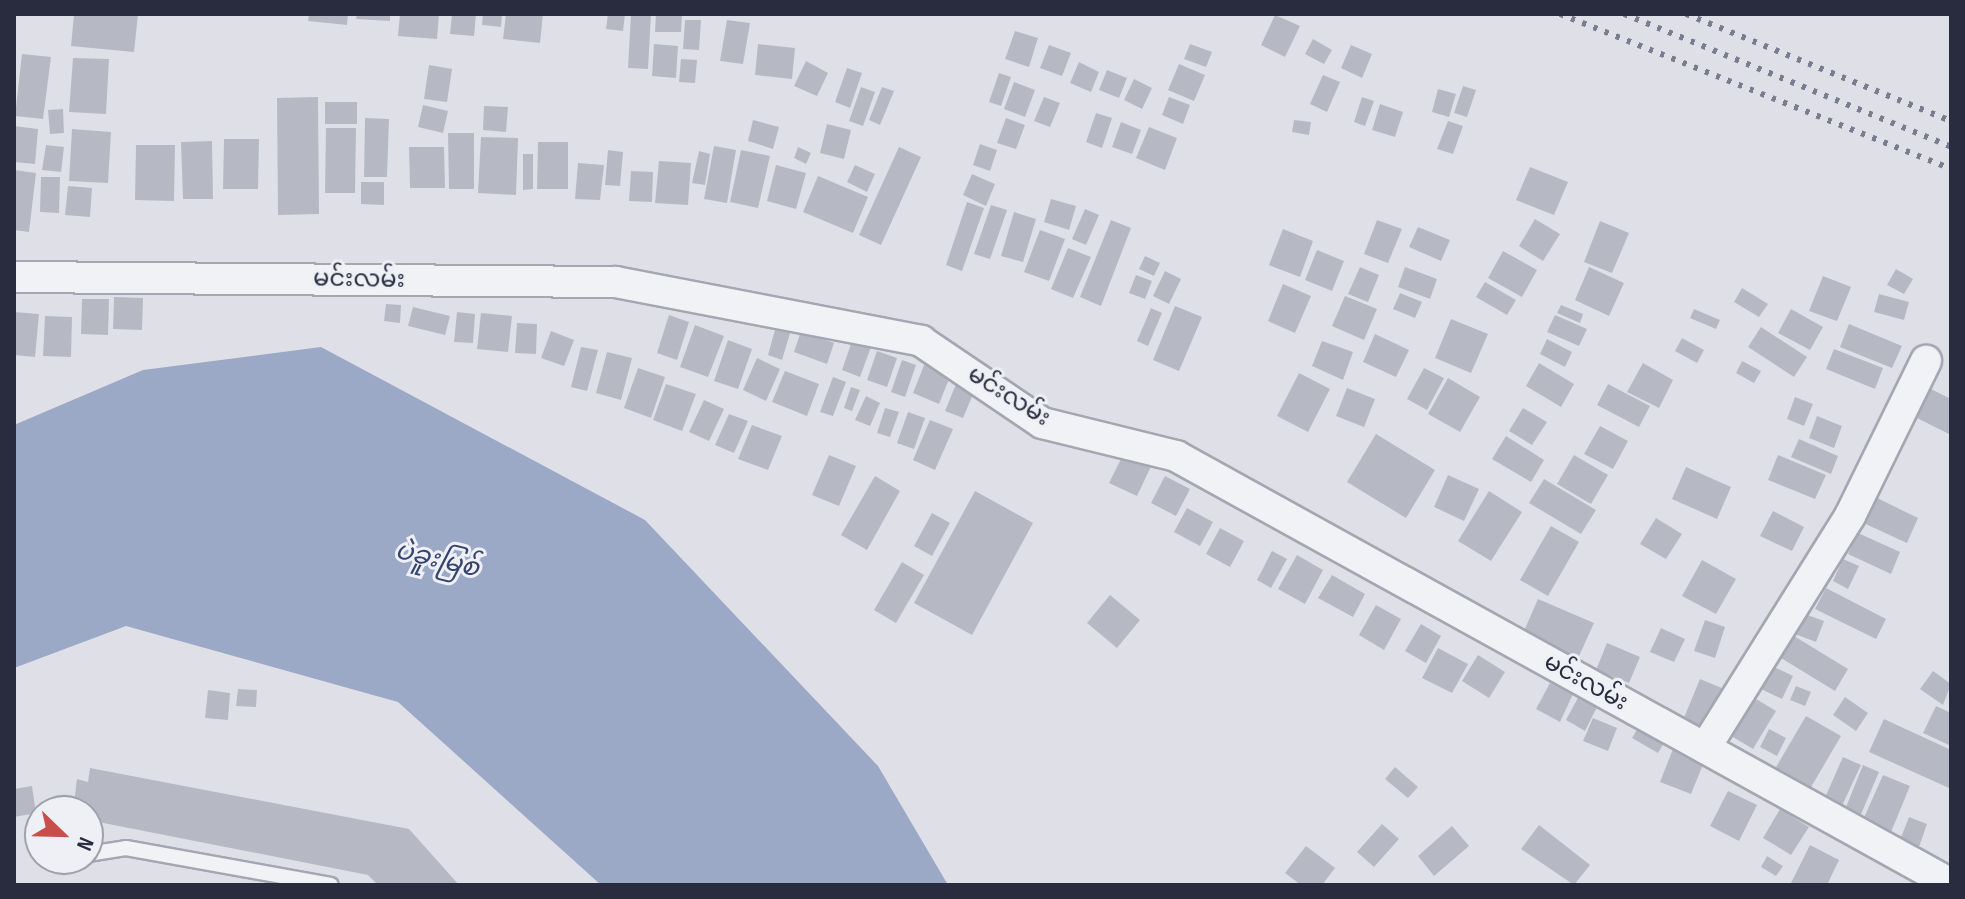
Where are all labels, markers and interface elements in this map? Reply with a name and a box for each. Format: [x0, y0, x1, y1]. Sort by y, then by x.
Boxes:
street label: မင်းလမ်း [313, 264, 405, 294]
street label: မင်းလမ်း [962, 359, 1056, 433]
water label: ပဲခူးမြစ် [392, 535, 482, 585]
street label: မင်းလမ်း [1539, 647, 1633, 717]
north arrow [24, 795, 104, 875]
text: N [70, 833, 99, 854]

